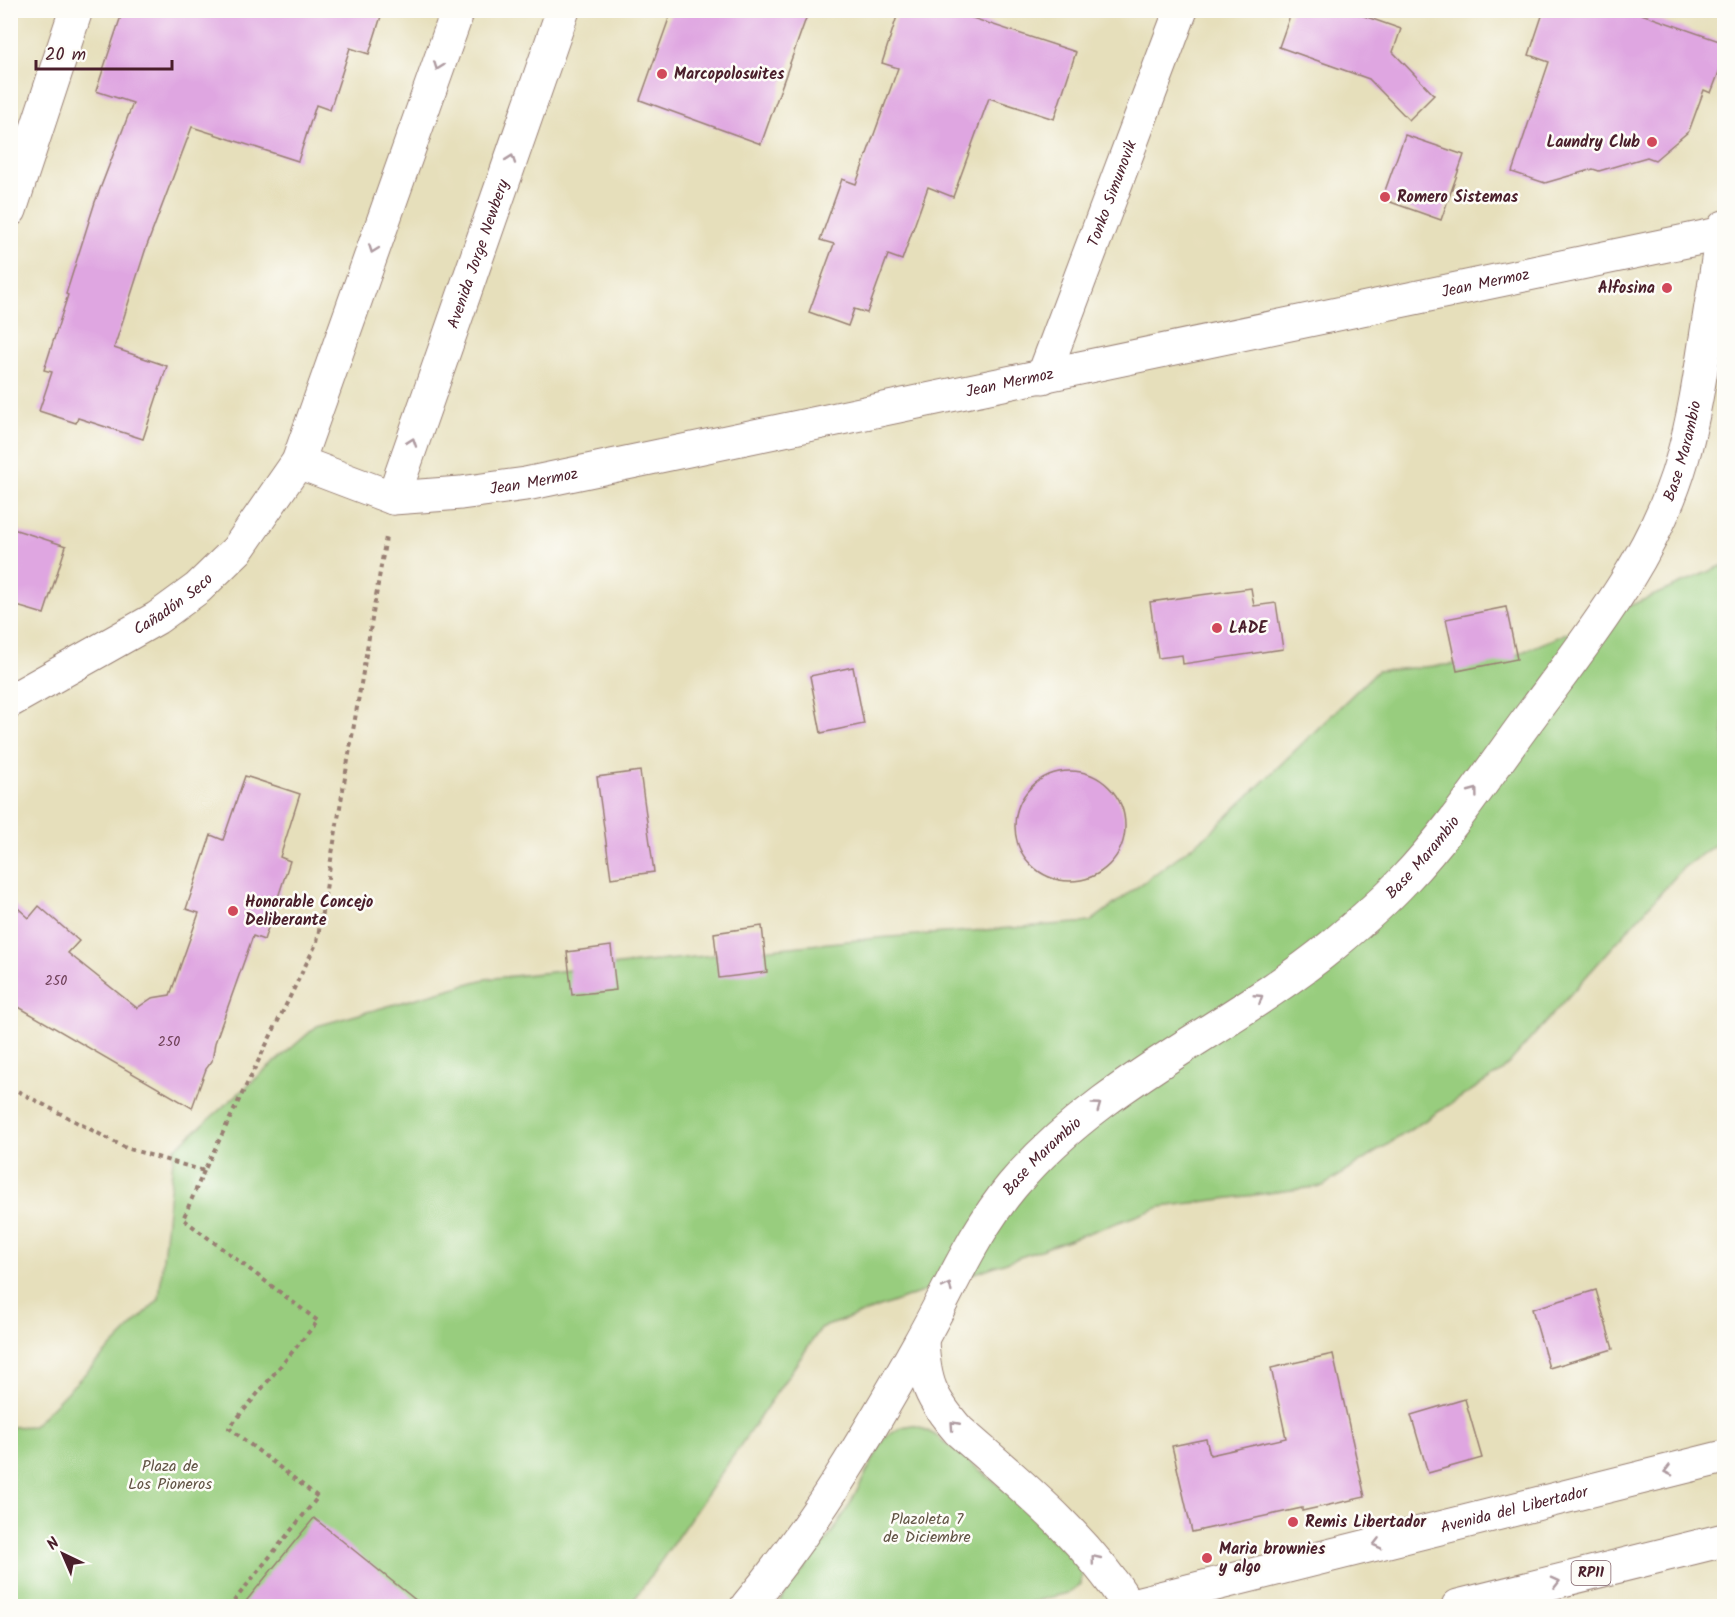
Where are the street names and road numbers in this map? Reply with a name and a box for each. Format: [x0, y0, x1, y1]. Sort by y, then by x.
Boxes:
street label: Tonko Simunovik [1081, 136, 1144, 250]
street label: Avenida Jorge Newbery [440, 176, 516, 332]
street label: Jean Mermoz [1439, 262, 1532, 304]
street label: Jean Mermoz [963, 361, 1056, 404]
street label: Base Marambio [1656, 399, 1708, 505]
street label: Jean Mermoz [488, 461, 580, 501]
street label: Cañadón Seco [129, 567, 219, 641]
street label: Base Marambio [1380, 810, 1466, 905]
street label: Base Marambio [996, 1111, 1087, 1201]
street label: Avenida del Libertador [1438, 1479, 1592, 1540]
road number: RP11 [1572, 1561, 1610, 1585]

